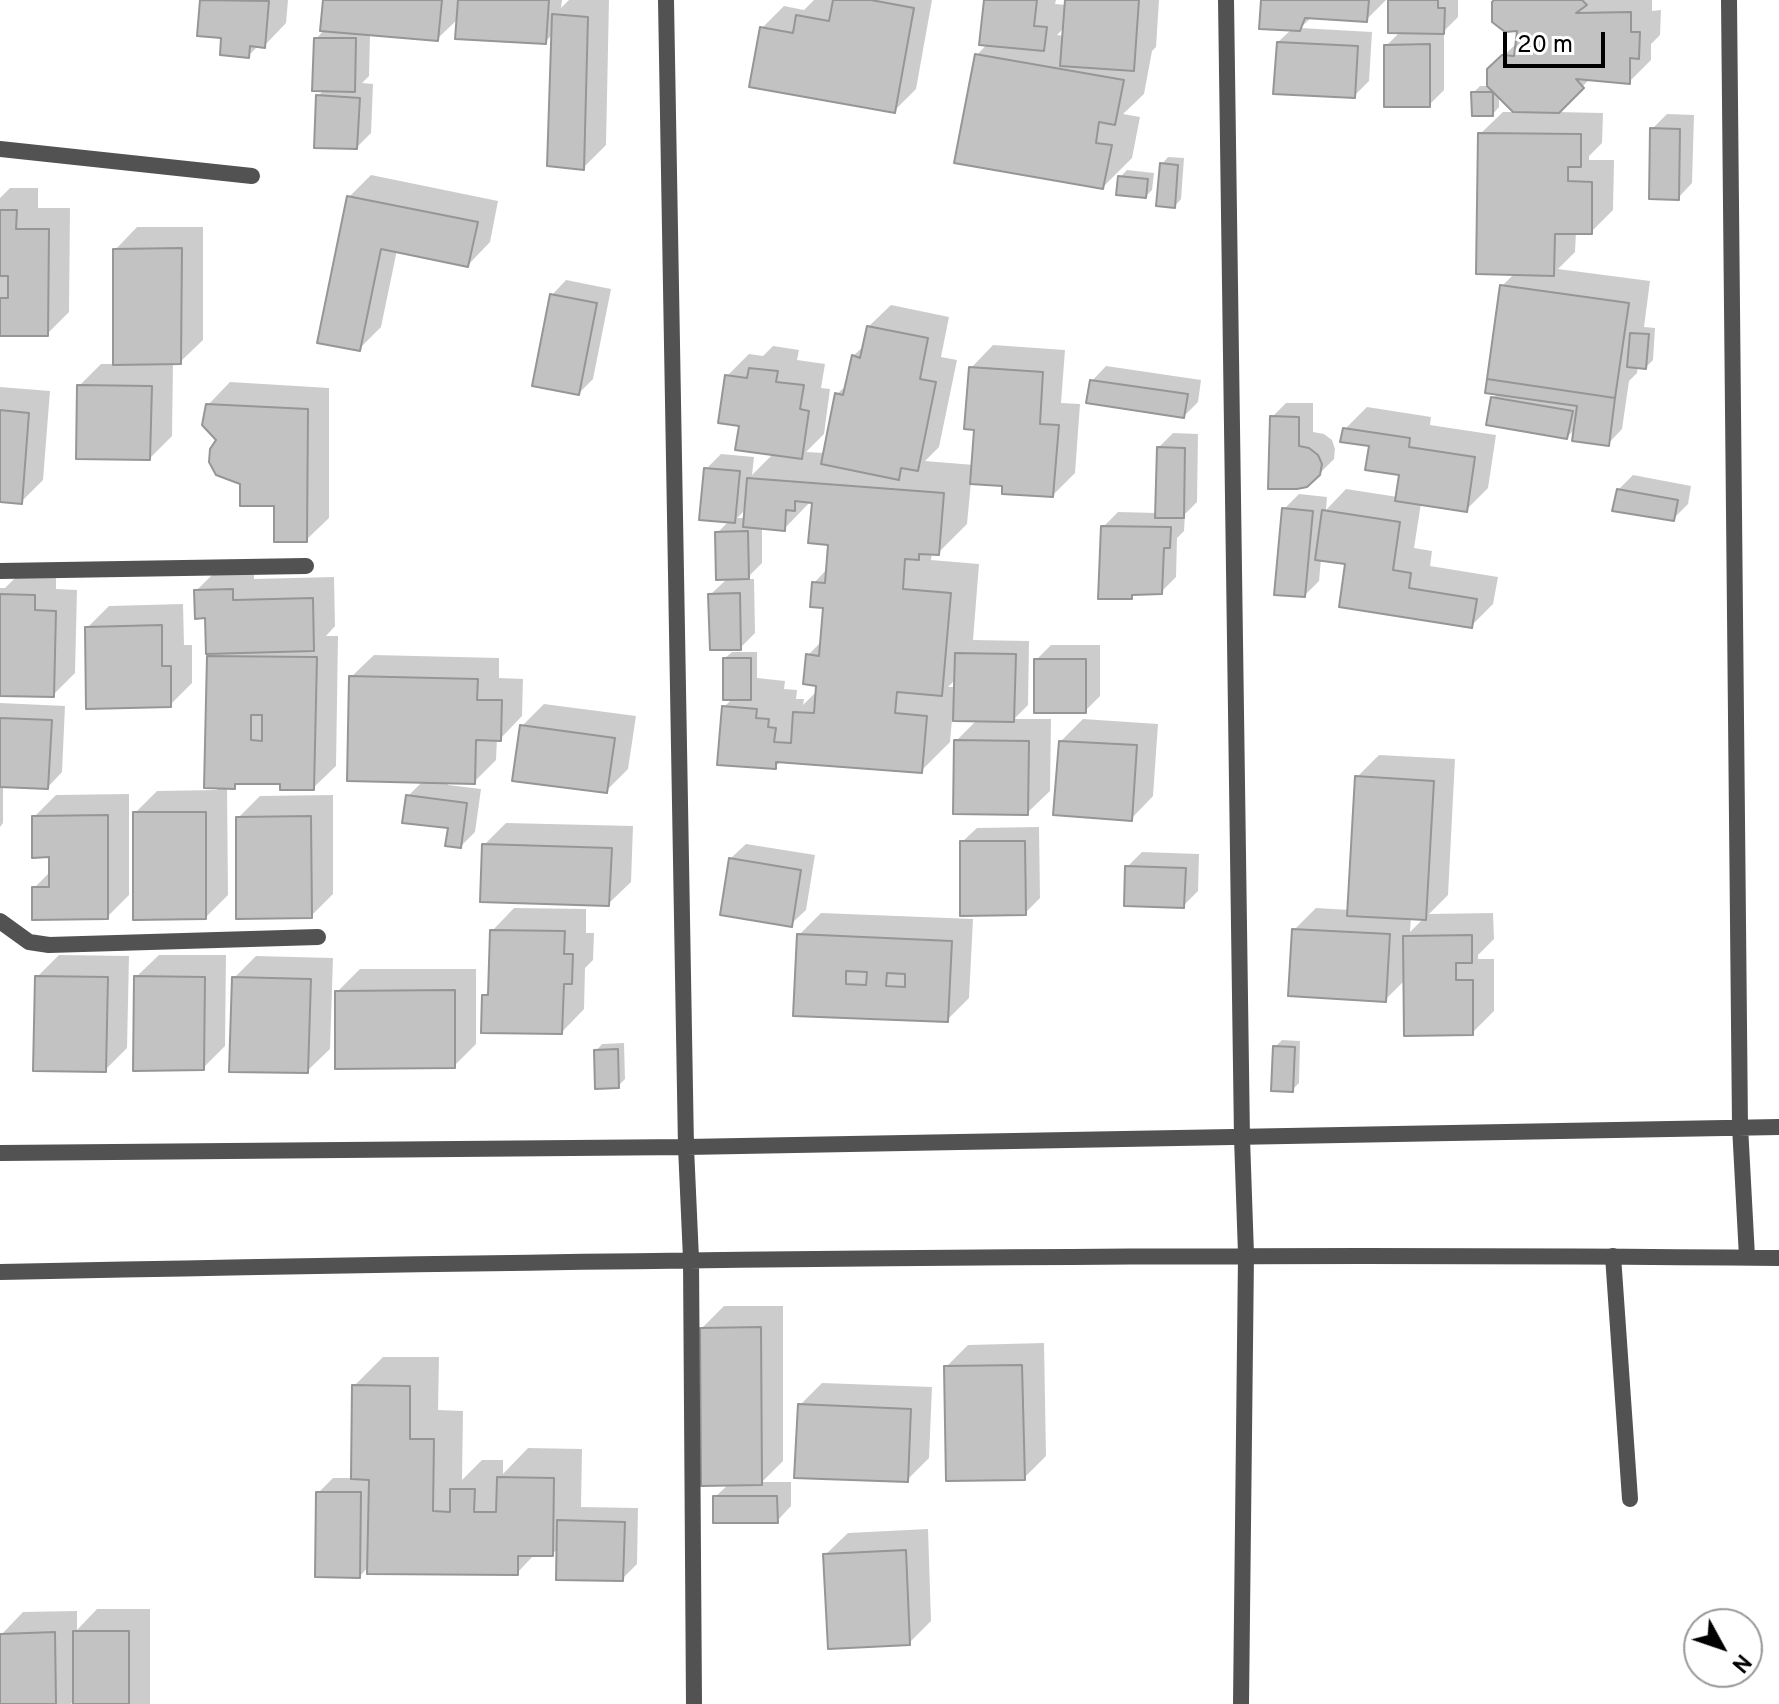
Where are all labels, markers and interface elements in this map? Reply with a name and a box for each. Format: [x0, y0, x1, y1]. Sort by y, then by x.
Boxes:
scale bar [1507, 16, 1609, 66]
text: 20 m [1517, 31, 1573, 61]
north arrow [1683, 1608, 1763, 1688]
text: N [1725, 1648, 1756, 1677]

